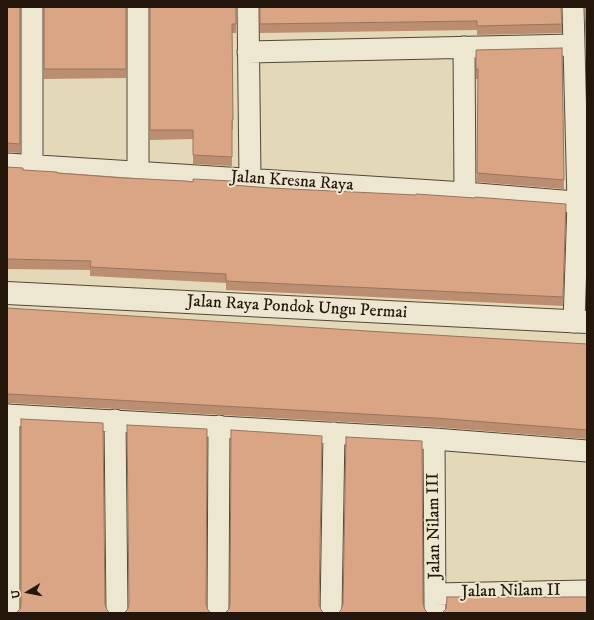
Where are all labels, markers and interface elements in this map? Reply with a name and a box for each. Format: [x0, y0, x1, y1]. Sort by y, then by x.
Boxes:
street label: Jalan Kresna Raya [230, 168, 354, 196]
street label: Jalan Raya Pondok Ungu Permai [186, 292, 408, 324]
street label: Jalan Nilam III [424, 473, 446, 579]
north arrow [8, 572, 48, 612]
street label: Jalan Nilam II [461, 581, 561, 603]
text: U [9, 589, 24, 600]

